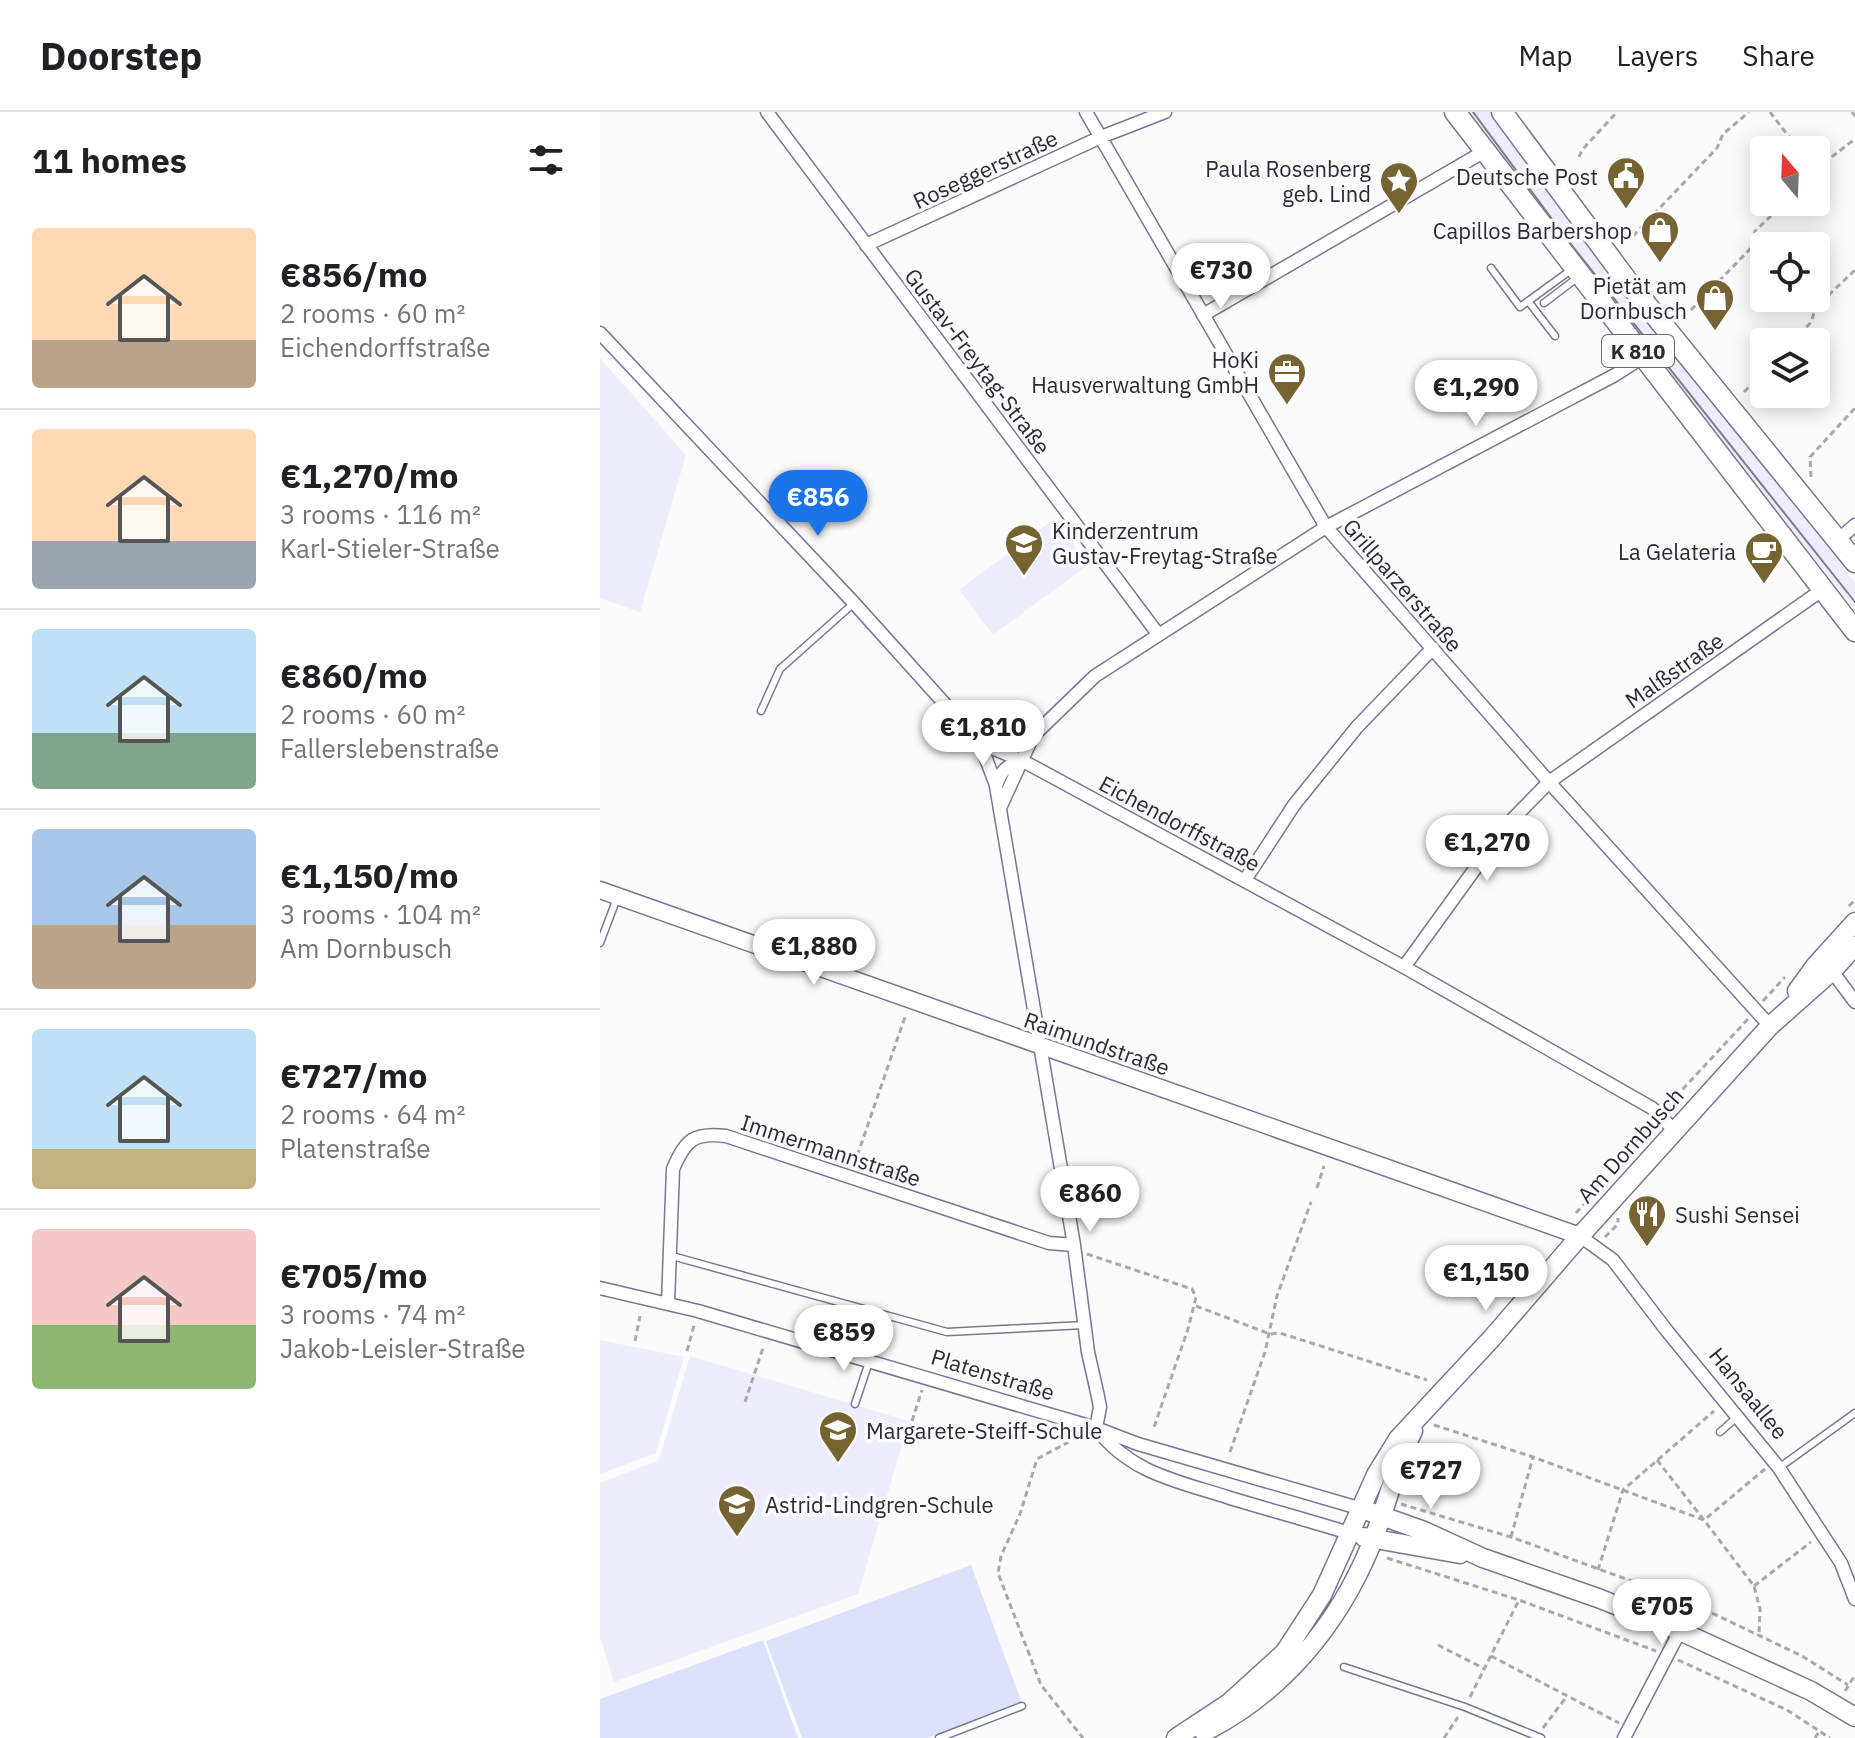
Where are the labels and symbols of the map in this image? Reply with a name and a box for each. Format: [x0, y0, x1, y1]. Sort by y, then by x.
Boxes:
street label: Roseggerstraße [908, 123, 1062, 215]
north arrow [1750, 136, 1830, 216]
place label: Paula Rosenberg geb. Lind [1205, 154, 1371, 208]
public building icon: Deutsche Post [1605, 155, 1647, 210]
place icon: Paula Rosenberg geb. Lind [1378, 160, 1420, 215]
place label: Deutsche Post [1456, 162, 1598, 191]
shop icon: Capillos Barbershop [1639, 209, 1681, 264]
place label: Capillos Barbershop [1433, 216, 1632, 245]
pin: €730 [1174, 243, 1268, 311]
street label: Gustav-Freytag-Straße [899, 262, 1057, 460]
place label: Pietät am Dornbusch [1580, 271, 1687, 325]
shop icon: Pietät am Dornbusch [1694, 277, 1736, 332]
road number: K 810 [1602, 335, 1674, 367]
place label: HoKi Hausverwaltung GmbH [1031, 345, 1259, 399]
office icon: HoKi Hausverwaltung GmbH [1266, 351, 1308, 406]
pin: €1,290 [1411, 360, 1541, 428]
pin: €856 [771, 470, 865, 538]
street label: Grillparzerstraße [1337, 512, 1469, 658]
place label: Kinderzentrum Gustav-Freytag-Straße [1052, 516, 1278, 570]
school or university icon: Kinderzentrum Gustav-Freytag-Straße [1003, 522, 1045, 577]
cafe icon: La Gelateria [1743, 530, 1785, 585]
place label: La Gelateria [1618, 537, 1736, 566]
street label: Malßstraße [1619, 625, 1729, 715]
pin: €1,810 [918, 700, 1048, 768]
street label: Eichendorffstraße [1095, 768, 1265, 878]
pin: €1,270 [1422, 815, 1552, 883]
pin: €1,880 [749, 919, 879, 987]
street label: Raimundstraße [1020, 1005, 1174, 1081]
street label: Am Dornbusch [1570, 1081, 1690, 1209]
street label: Immermannstraße [737, 1107, 925, 1193]
pin: €860 [1043, 1166, 1137, 1234]
restaurant icon: Sushi Sensei [1626, 1193, 1668, 1248]
place label: Sushi Sensei [1675, 1200, 1800, 1229]
pin: €1,150 [1421, 1245, 1551, 1313]
pin: €859 [797, 1305, 891, 1373]
street label: Hansaallee [1703, 1341, 1795, 1445]
street label: Platenstraße [928, 1342, 1058, 1406]
school or university icon: Margarete-Steiff-Schule [817, 1409, 859, 1464]
place label: Margarete-Steiff-Schule [866, 1416, 1102, 1445]
pin: €727 [1384, 1443, 1478, 1511]
school or university icon: Astrid-Lindgren-Schule [716, 1483, 758, 1538]
place label: Astrid-Lindgren-Schule [765, 1490, 994, 1519]
pin: €705 [1615, 1579, 1709, 1647]

